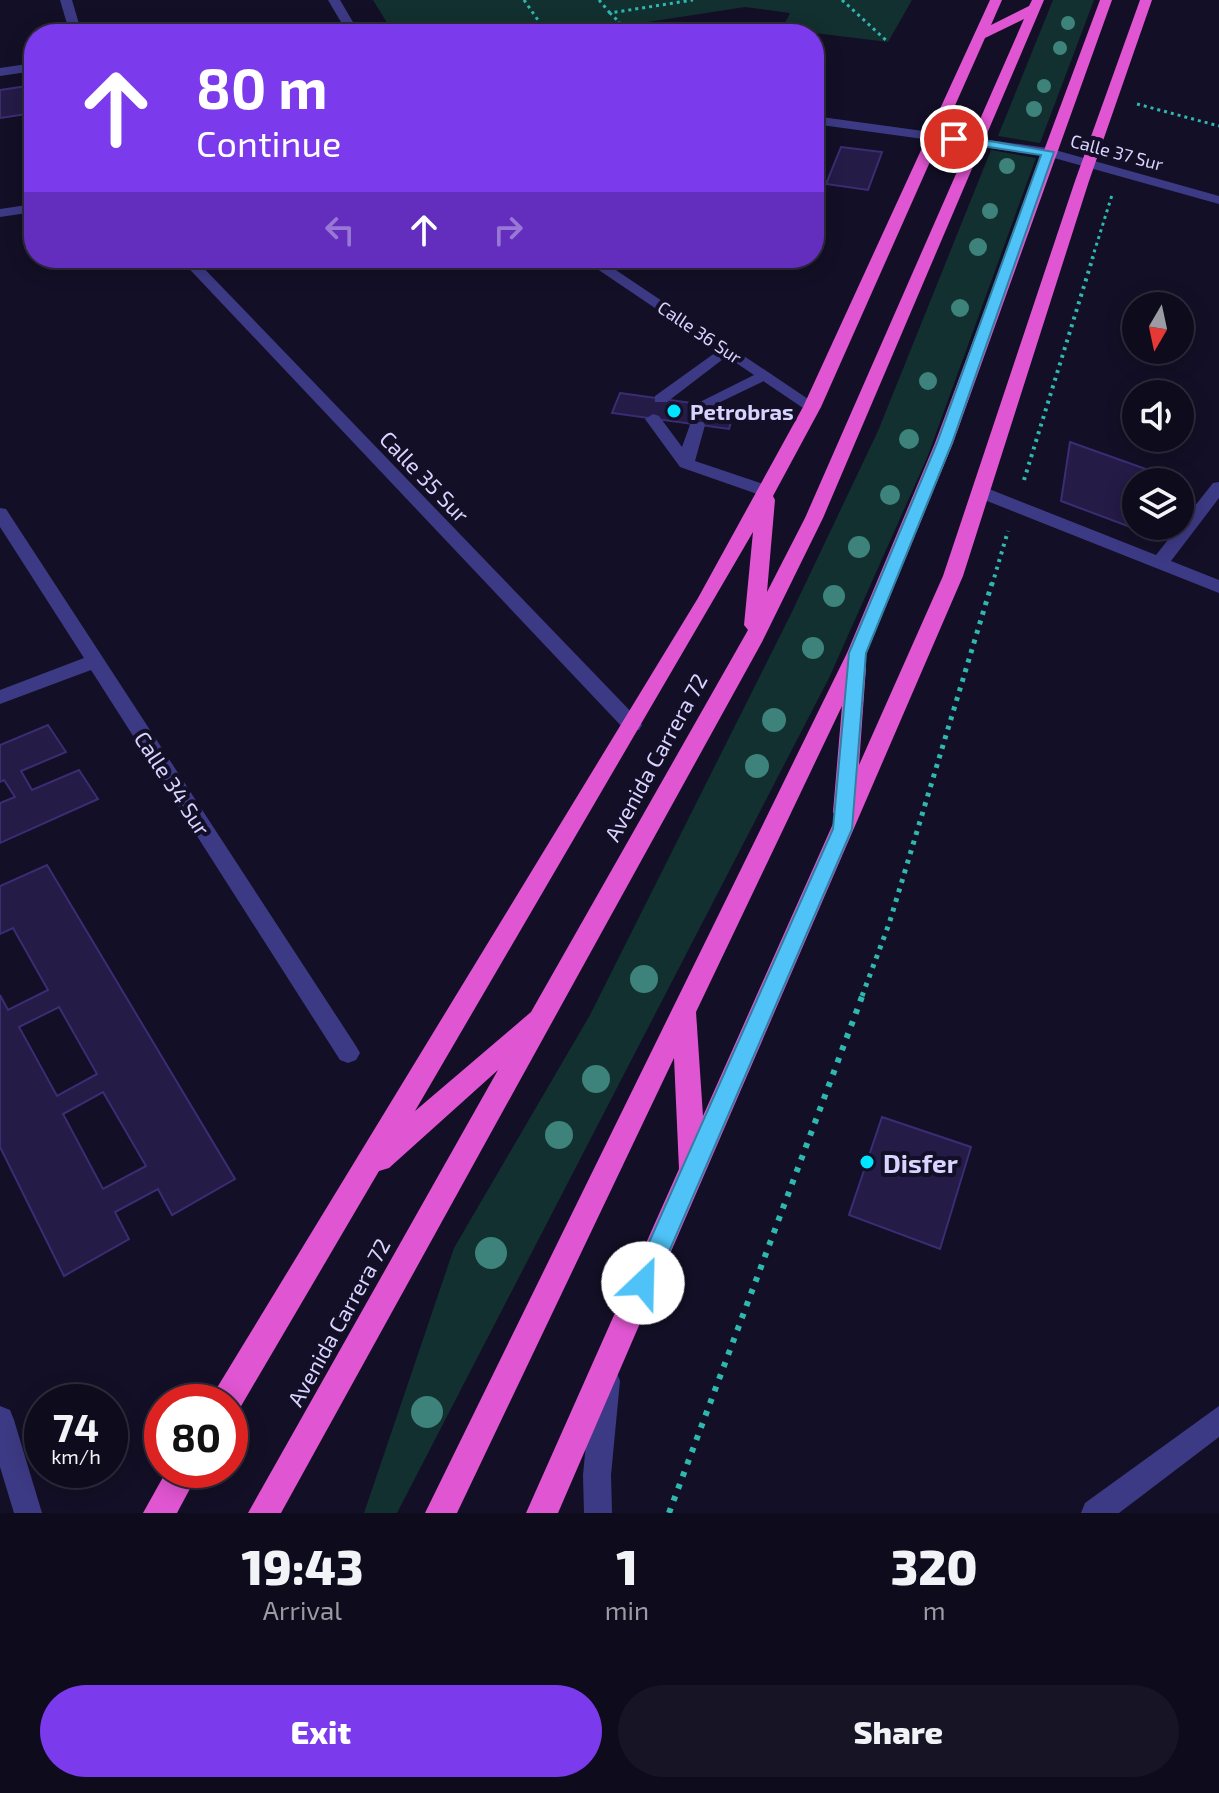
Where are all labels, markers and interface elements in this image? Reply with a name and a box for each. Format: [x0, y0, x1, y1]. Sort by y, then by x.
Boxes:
text: 80 m [196, 53, 328, 120]
icon: ahead [64, 56, 168, 160]
pin [920, 105, 988, 173]
icon: arrive [932, 117, 976, 161]
text: Continue [196, 121, 341, 164]
street label: Calle 37 Sur [1068, 129, 1166, 175]
icon: left [318, 208, 362, 252]
icon: ahead [402, 208, 446, 252]
icon: right [486, 208, 530, 252]
north arrow [1122, 292, 1194, 364]
map controls [1122, 292, 1194, 540]
street label: Calle 36 Sur [654, 296, 746, 368]
button: sound [1122, 380, 1194, 452]
place label: Petrobras [690, 398, 794, 424]
marker: Petrobras [665, 402, 683, 420]
street label: Calle 35 Sur [375, 425, 475, 527]
button: layers [1122, 468, 1194, 540]
street label: Avenida Carrera 72 [598, 669, 712, 845]
street label: Calle 34 Sur [130, 726, 216, 840]
place label: Disfer [883, 1147, 958, 1178]
marker: Disfer [858, 1153, 876, 1171]
street label: Avenida Carrera 72 [281, 1234, 395, 1410]
position arrow [601, 1241, 685, 1325]
speed limit sign: 80 [144, 1384, 248, 1488]
text: 74 [53, 1402, 99, 1450]
text: km/h [51, 1444, 101, 1468]
text: 19:43 [241, 1537, 363, 1595]
text: 1 [616, 1537, 638, 1595]
text: 320 [891, 1537, 978, 1595]
text: Arrival [263, 1594, 342, 1625]
text: min [605, 1594, 649, 1625]
text: m [923, 1594, 945, 1625]
button: Exit [40, 1685, 602, 1777]
button: Share [618, 1685, 1179, 1777]

